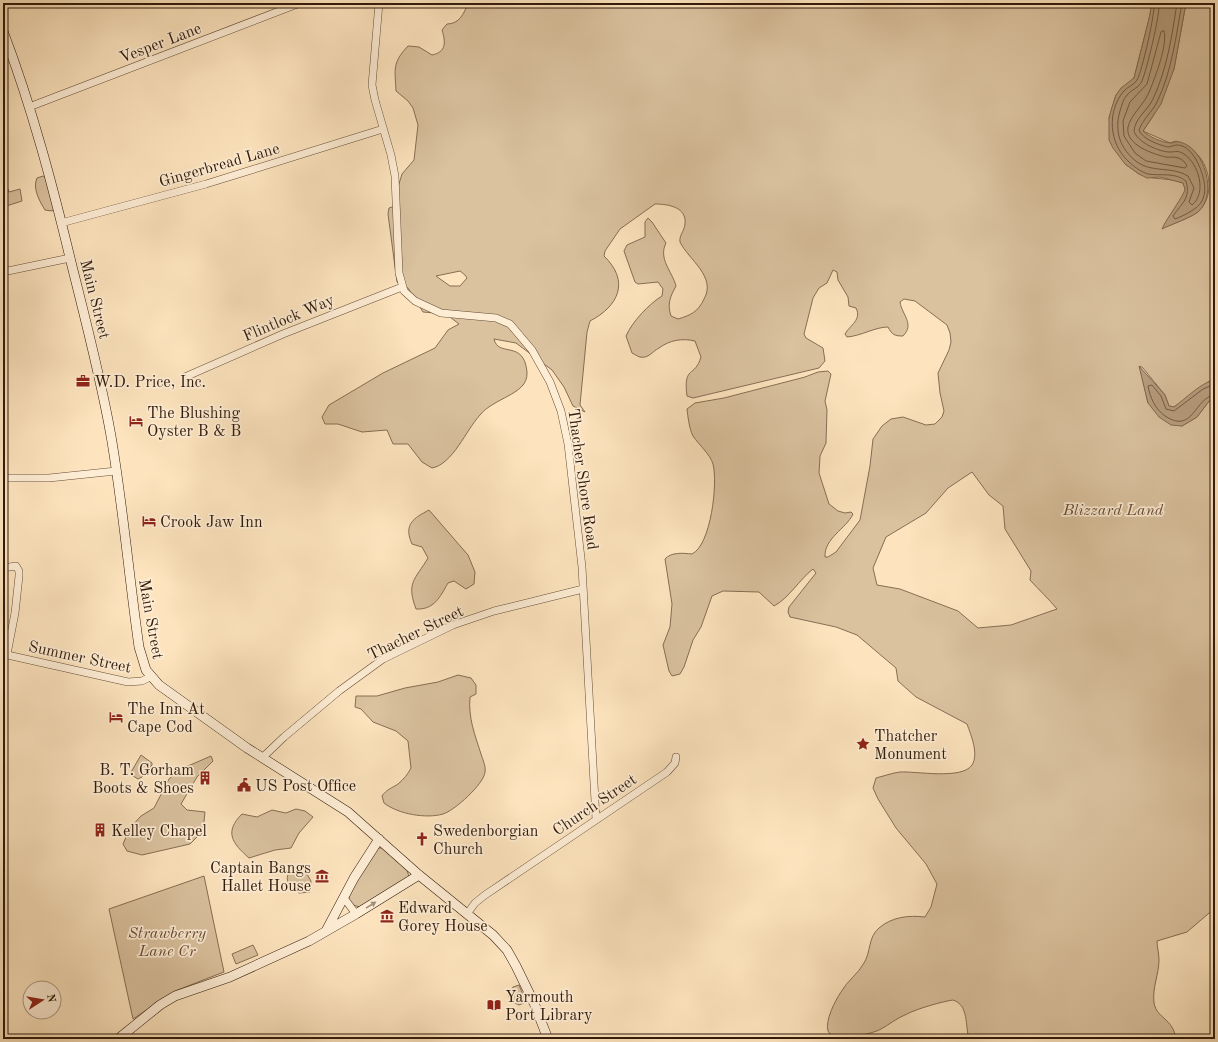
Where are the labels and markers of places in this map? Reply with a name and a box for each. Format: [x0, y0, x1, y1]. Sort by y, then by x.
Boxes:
office icon: W.D. Price, Inc. [75, 373, 91, 389]
place label: W.D. Price, Inc. [94, 375, 206, 391]
place label: The Blushing Oyster B & B [147, 406, 241, 440]
hotel icon: The Blushing Oyster B & B [128, 413, 144, 429]
hotel icon: Crook Jaw Inn [141, 513, 157, 529]
place label: Crook Jaw Inn [160, 515, 263, 531]
place label: The Inn At Cape Cod [127, 702, 205, 736]
hotel icon: The Inn At Cape Cod [108, 709, 124, 725]
place label: Thatcher Monument [874, 729, 947, 763]
place icon: Thatcher Monument [855, 736, 871, 752]
place label: B. T. Gorham Boots & Shoes [92, 763, 194, 797]
building icon: B. T. Gorham Boots & Shoes [197, 770, 213, 786]
public building icon: US Post Office [236, 777, 252, 793]
place label: US Post Office [255, 779, 356, 795]
building icon: Kelley Chapel [92, 822, 108, 838]
place label: Kelley Chapel [111, 824, 207, 840]
place label: Swedenborgian Church [433, 824, 539, 858]
church icon: Swedenborgian Church [414, 831, 430, 847]
place label: Captain Bangs Hallet House [210, 861, 311, 895]
museum icon: Captain Bangs Hallet House [314, 868, 330, 884]
place label: Edward Gorey House [398, 901, 488, 935]
museum icon: Edward Gorey House [379, 908, 395, 924]
place label: Yarmouth Port Library [505, 990, 593, 1024]
library icon: Yarmouth Port Library [486, 997, 502, 1013]

